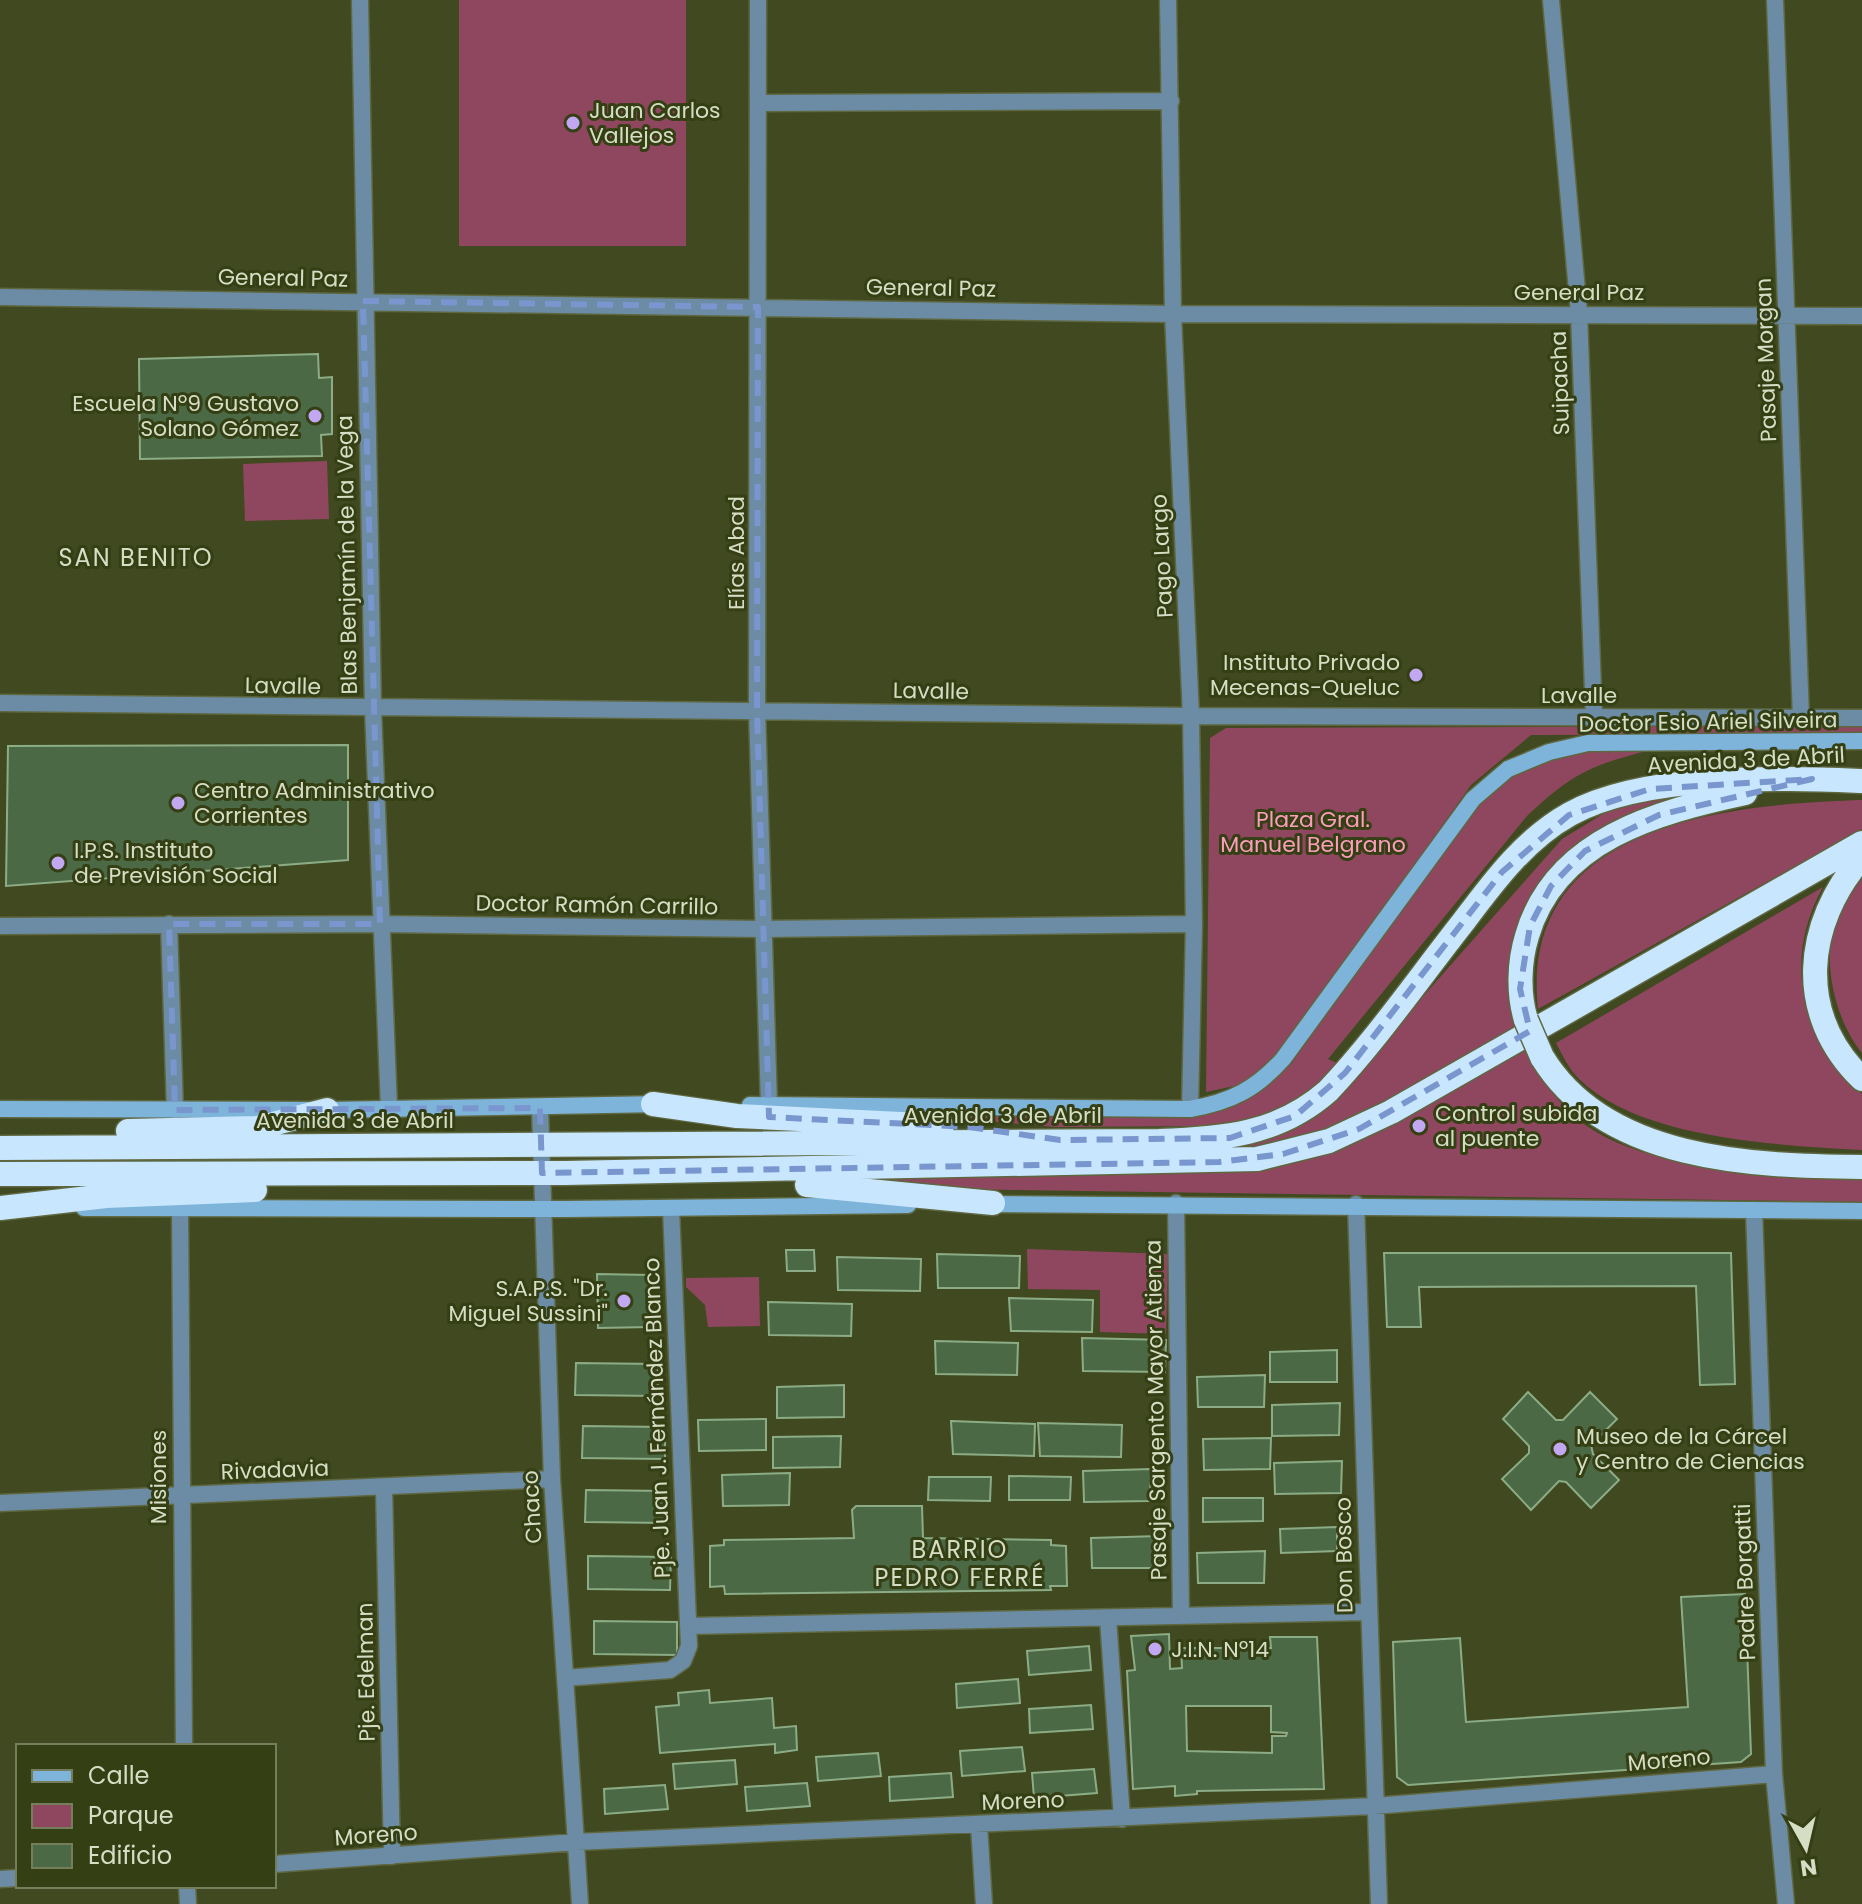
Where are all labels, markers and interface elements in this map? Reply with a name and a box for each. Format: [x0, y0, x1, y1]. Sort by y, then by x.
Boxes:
place label: Juan Carlos Vallejos [589, 95, 721, 151]
marker: Juan Carlos Vallejos [564, 114, 582, 132]
street label: General Paz [218, 261, 348, 295]
street label: General Paz [866, 271, 996, 305]
street label: General Paz [1514, 277, 1644, 308]
street label: Pasaje Morgan [1748, 278, 1784, 442]
street label: Suipacha [1543, 330, 1577, 436]
place label: Escuela Nº9 Gustavo Solano Gómez [72, 388, 299, 444]
marker: Escuela Nº9 Gustavo Solano Gómez [306, 407, 324, 425]
street label: Blas Benjamín de la Vega [329, 415, 365, 695]
street label: Pago Largo [1143, 493, 1181, 619]
street label: Elías Abad [721, 496, 752, 610]
district label: SAN BENITO [58, 541, 214, 574]
place label: Instituto Privado Mecenas-Queluc [1210, 647, 1400, 703]
marker: Instituto Privado Mecenas-Queluc [1407, 666, 1425, 684]
street label: Lavalle [245, 670, 321, 702]
street label: Lavalle [893, 675, 969, 707]
street label: Lavalle [1541, 680, 1617, 711]
street label: Doctor Esio Ariel Silveira [1578, 704, 1838, 740]
street label: Avenida 3 de Abril [1646, 739, 1846, 781]
place label: Centro Administrativo Corrientes [194, 775, 435, 831]
marker: Centro Administrativo Corrientes [169, 794, 187, 812]
park label: Plaza Gral. Manuel Belgrano [1220, 804, 1406, 860]
place label: I.P.S. Instituto de Previsión Social [74, 835, 278, 891]
marker: I.P.S. Instituto de Previsión Social [49, 854, 67, 872]
street label: Doctor Ramón Carrillo [475, 887, 719, 923]
place label: Control subida al puente [1435, 1098, 1597, 1154]
street label: Avenida 3 de Abril [904, 1100, 1102, 1131]
street label: Avenida 3 de Abril [256, 1105, 454, 1136]
marker: Control subida al puente [1410, 1117, 1428, 1135]
street label: Pasaje Sargento Mayor Atienza [1138, 1239, 1174, 1581]
street label: Pje. Juan J. Fernández Blanco [636, 1257, 678, 1579]
place label: S.A.P.S. "Dr. Miguel Sussini" [448, 1273, 608, 1329]
marker: S.A.P.S. "Dr. Miguel Sussini" [615, 1292, 633, 1310]
place label: Museo de la Cárcel y Centro de Ciencias [1576, 1421, 1805, 1477]
street label: Misiones [143, 1430, 174, 1524]
marker: Museo de la Cárcel y Centro de Ciencias [1551, 1440, 1569, 1458]
street label: Rivadavia [220, 1453, 330, 1487]
street label: Chaco [515, 1470, 549, 1544]
street label: Don Bosco [1327, 1497, 1361, 1613]
street label: Padre Borgatti [1727, 1503, 1763, 1661]
district label: BARRIO PEDRO FERRÉ [875, 1533, 1045, 1594]
street label: Pje. Edelman [349, 1602, 383, 1742]
place label: J.I.N. Nº14 [1171, 1634, 1269, 1665]
marker: J.I.N. Nº14 [1146, 1640, 1164, 1658]
street label: Moreno [1626, 1741, 1712, 1779]
legend [16, 1744, 276, 1888]
text: Calle [88, 1759, 149, 1792]
street label: Moreno [981, 1784, 1065, 1818]
text: Parque [88, 1799, 174, 1832]
north arrow [1766, 1808, 1846, 1888]
street label: Moreno [334, 1817, 418, 1853]
text: Edificio [88, 1839, 172, 1872]
text: N [1798, 1851, 1819, 1884]

